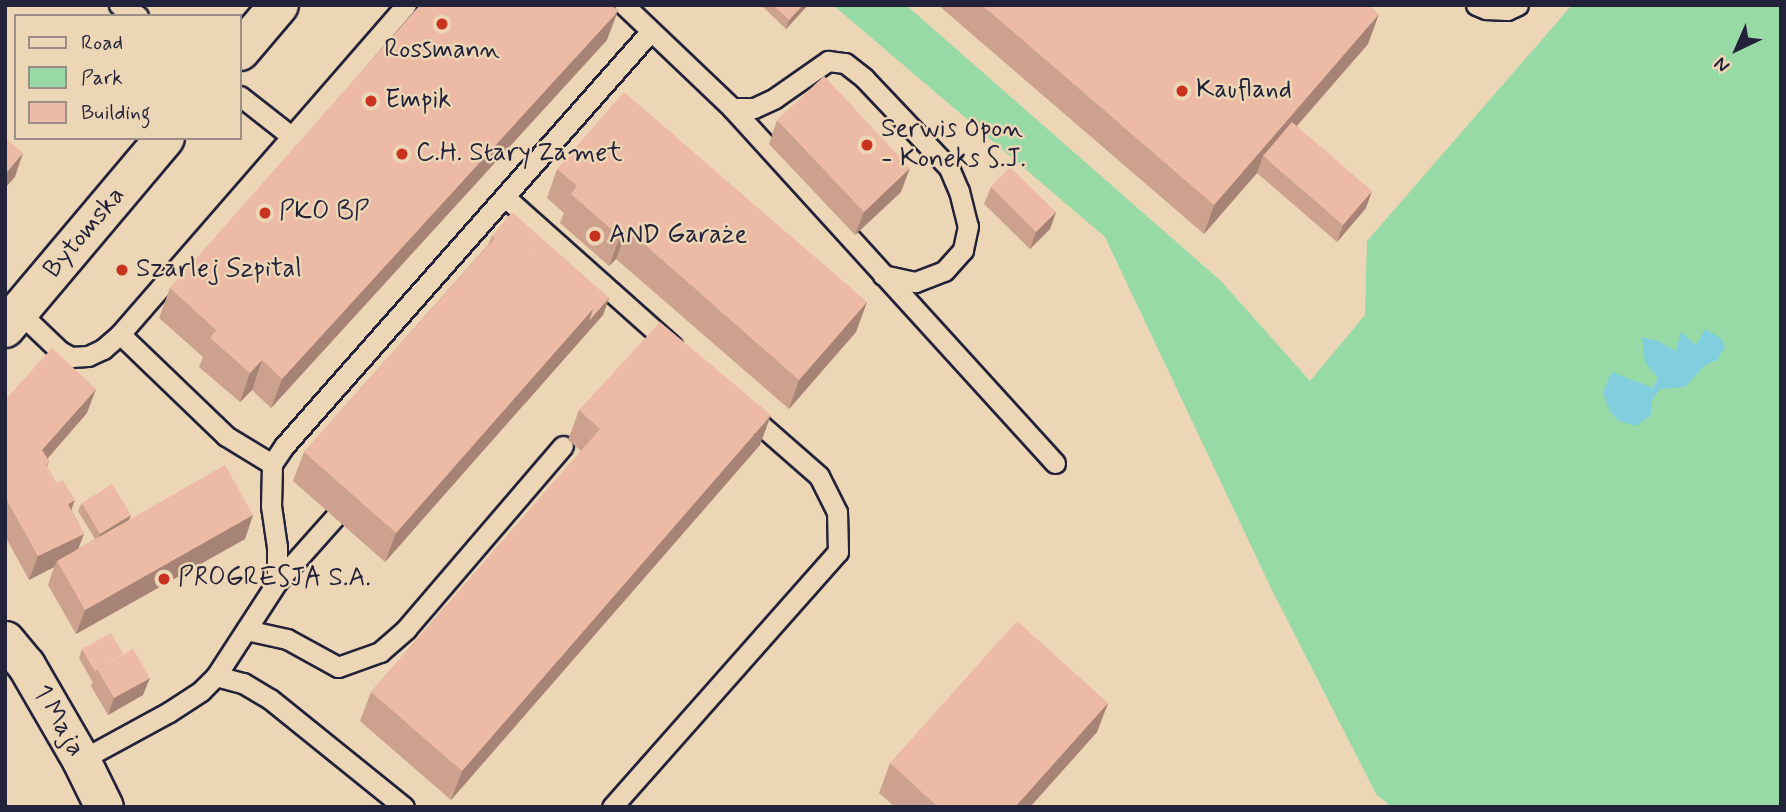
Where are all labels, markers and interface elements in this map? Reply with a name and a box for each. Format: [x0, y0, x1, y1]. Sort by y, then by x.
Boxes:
legend [14, 14, 242, 140]
north arrow [1702, 14, 1772, 84]
marker: Rossmann [434, 16, 450, 32]
text: Road [81, 29, 123, 57]
place label: Rossmann [384, 35, 500, 67]
text: N [1709, 51, 1735, 78]
text: Park [81, 64, 123, 92]
place label: Kaufland [1196, 75, 1292, 107]
marker: Kaufland [1174, 83, 1190, 99]
place label: Empik [385, 85, 451, 117]
marker: Empik [363, 93, 379, 109]
text: Building [81, 99, 151, 127]
place label: Serwis Opon - Koneks S.J. [881, 114, 1027, 176]
marker: Serwis Opon - Koneks S.J. [859, 137, 875, 153]
place label: C.H. Stary Zamet [416, 138, 620, 170]
marker: C.H. Stary Zamet [394, 146, 410, 162]
street label: Bytomska [38, 181, 132, 285]
place label: PKO BP [279, 197, 368, 229]
marker: PKO BP [257, 205, 273, 221]
place label: AND Garaże [609, 220, 745, 252]
marker: AND Garaże [587, 228, 603, 244]
place label: Szarlej Szpital [136, 254, 305, 286]
marker: Szarlej Szpital [114, 262, 130, 278]
place label: PROGRESJA S.A. [178, 563, 371, 595]
marker: PROGRESJA S.A. [156, 571, 172, 587]
street label: 1 Maja [25, 680, 91, 762]

